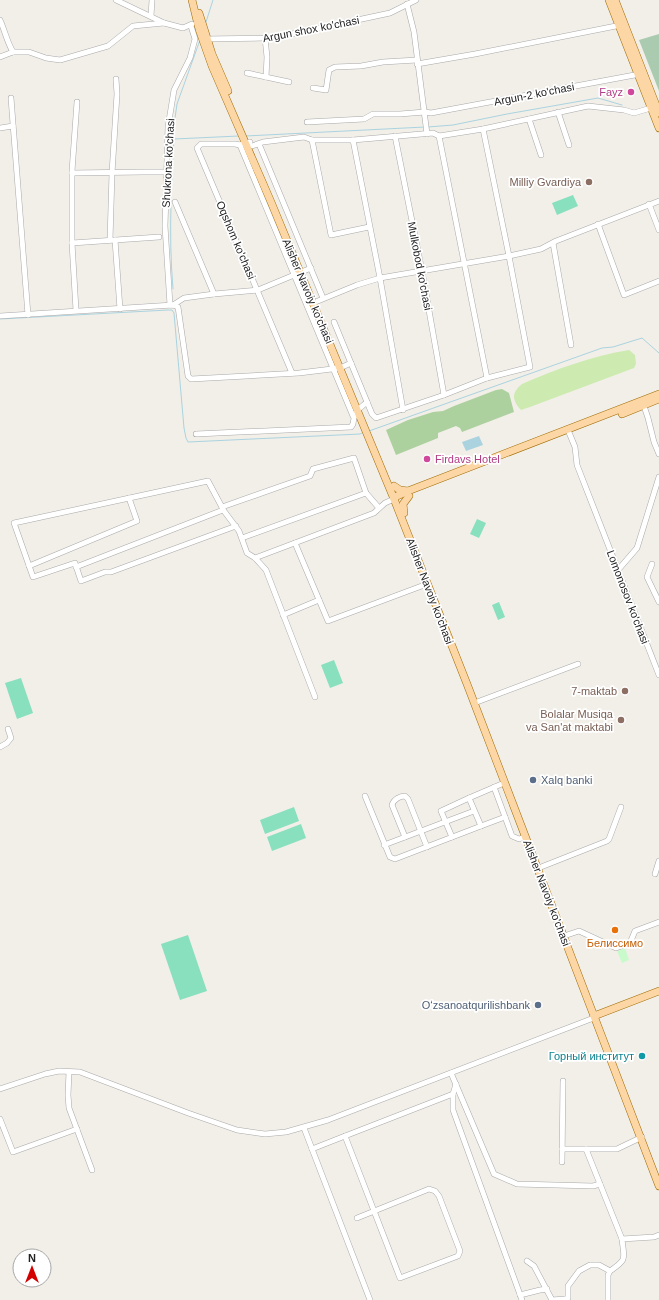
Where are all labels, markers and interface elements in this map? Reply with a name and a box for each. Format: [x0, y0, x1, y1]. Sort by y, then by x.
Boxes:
street label: Argun shox ko'chasi [262, 14, 360, 44]
street label: Argun-2 ko'chasi [493, 80, 575, 108]
place label: Fayz [599, 86, 623, 98]
marker: Fayz [626, 87, 636, 97]
street label: Shukrona ko'chasi [160, 118, 176, 208]
place label: Milliy Gvardiya [509, 176, 582, 188]
marker: Milliy Gvardiya [584, 177, 594, 187]
street label: Oqshom ko'chasi [214, 199, 258, 281]
street label: Mulkobod ko'chasi [406, 221, 434, 311]
street label: Alisher Navoiy ko'chasi [280, 237, 336, 345]
place label: Firdavs Hotel [435, 453, 500, 465]
marker: Firdavs Hotel [422, 454, 432, 464]
street label: Alisher Navoiy ko'chasi [404, 536, 456, 646]
street label: Lomonosov ko'chasi [605, 548, 651, 646]
place label: 7-maktab [571, 685, 617, 697]
marker: 7-maktab [620, 686, 630, 696]
place label: Bolalar Musiqa va San'at maktabi [526, 708, 614, 733]
marker: Bolalar Musiqa va San'at maktabi [616, 715, 626, 725]
place label: Xalq banki [541, 774, 592, 786]
marker: Xalq banki [528, 775, 538, 785]
street label: Alisher Navoiy ko'chasi [521, 838, 573, 948]
marker: Белиссимо [610, 925, 620, 935]
place label: Белиссимо [587, 937, 643, 949]
place label: Oʻzsanoatqurilishbank [422, 999, 530, 1011]
marker: Oʻzsanoatqurilishbank [533, 1000, 543, 1010]
place label: Горный институт [549, 1050, 634, 1062]
marker: Горный институт [637, 1051, 647, 1061]
north arrow [12, 1248, 52, 1288]
text: N [28, 1252, 36, 1264]

